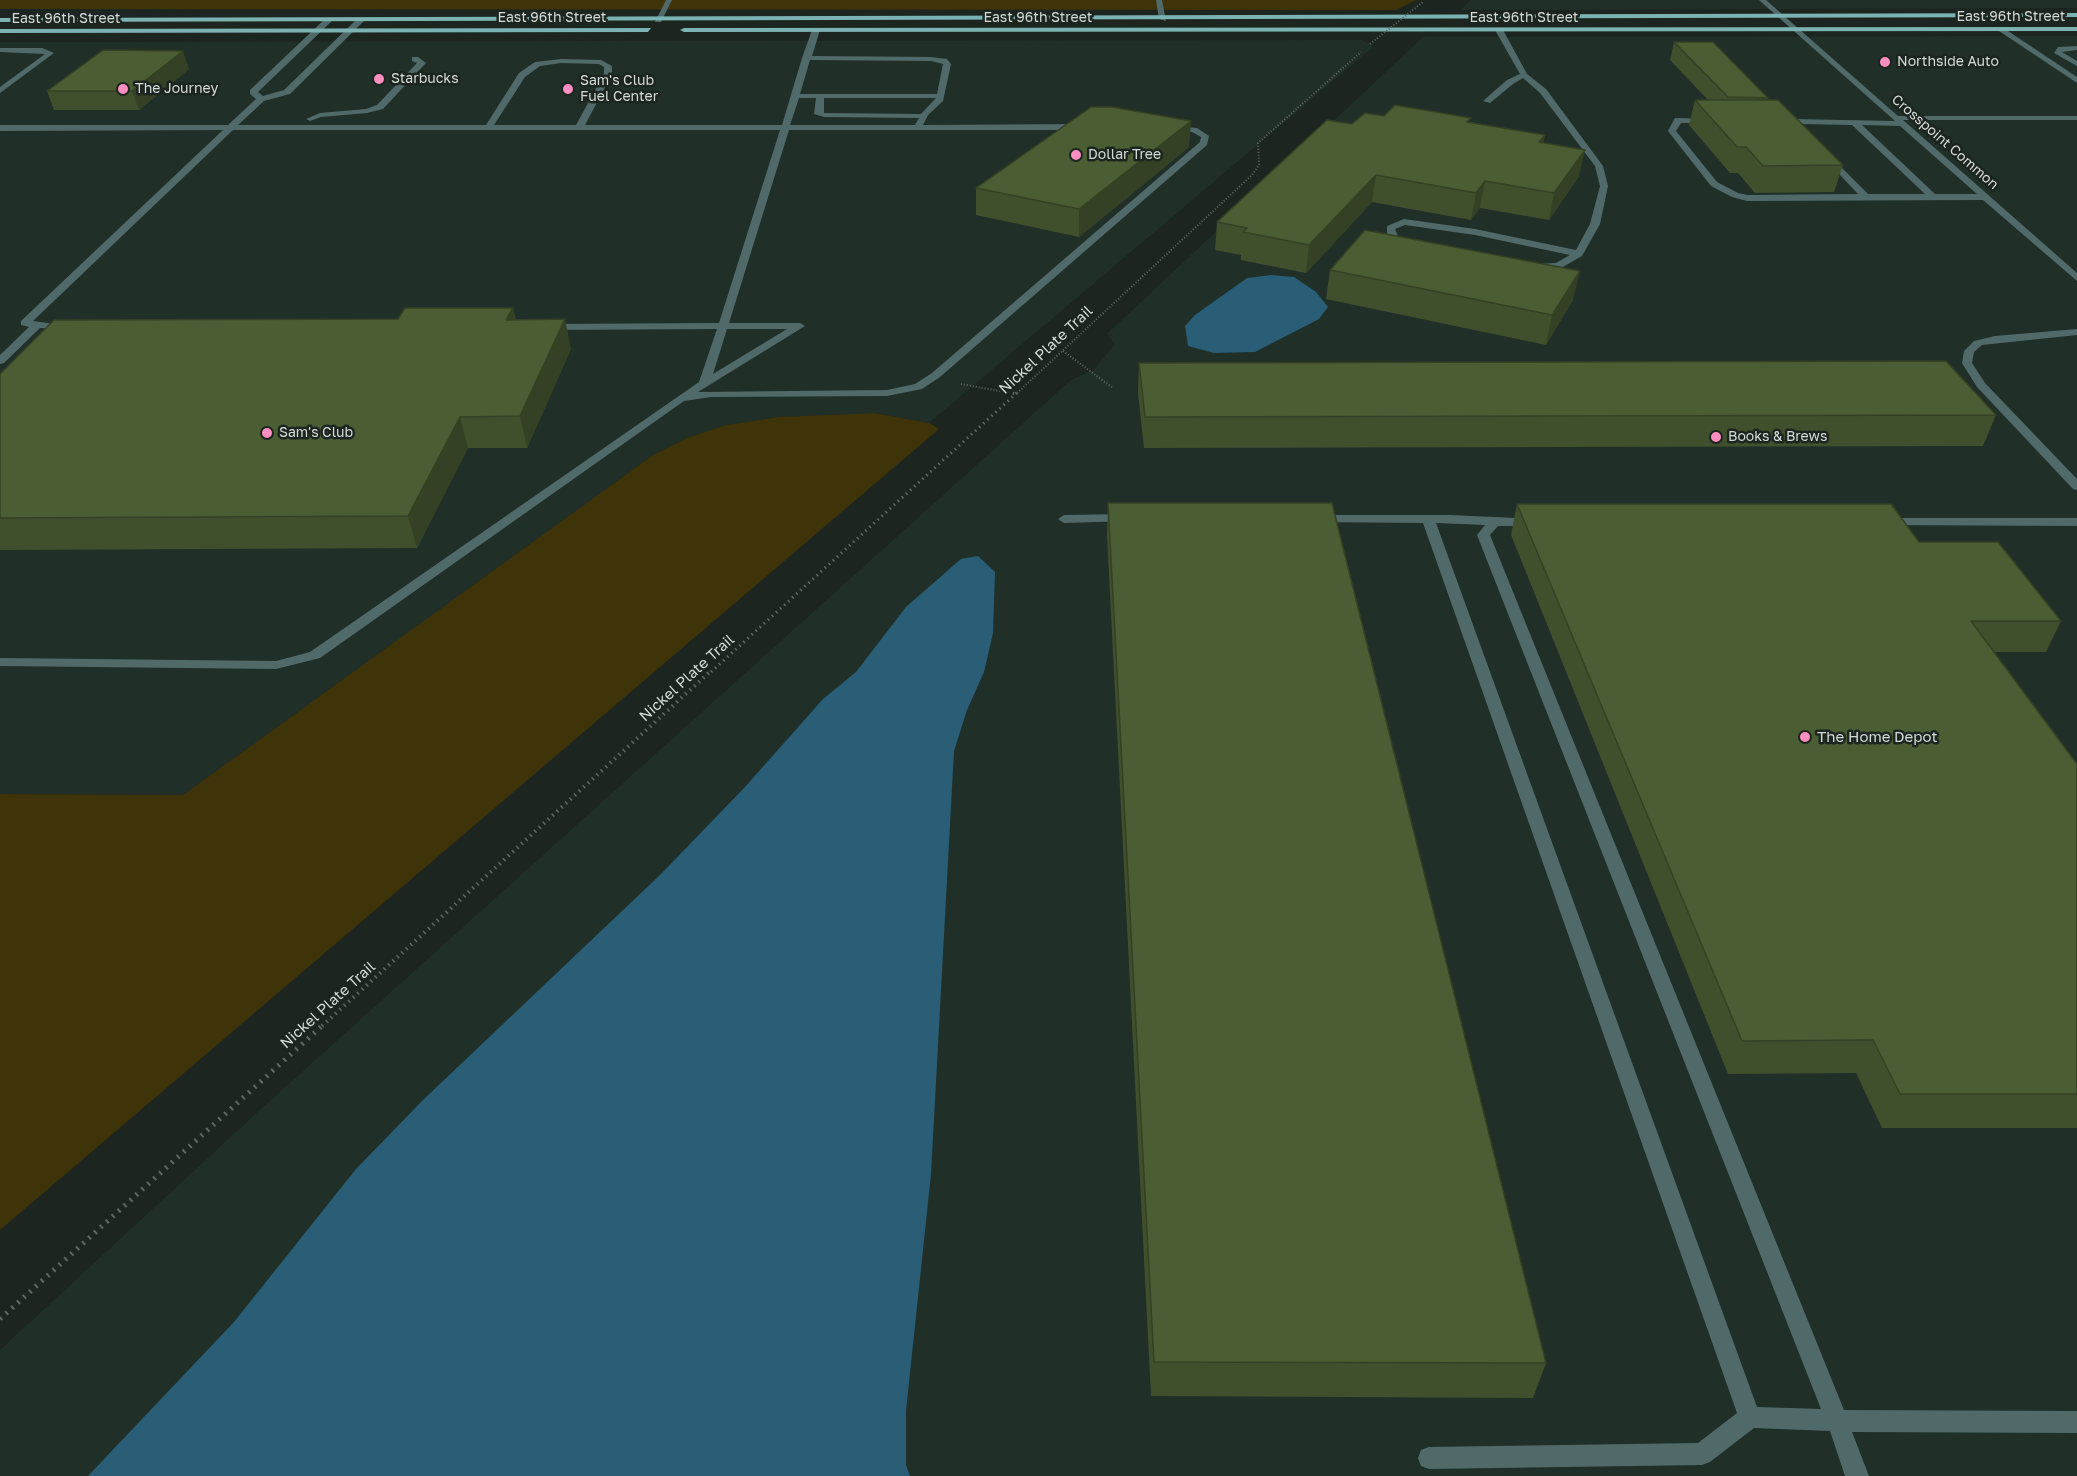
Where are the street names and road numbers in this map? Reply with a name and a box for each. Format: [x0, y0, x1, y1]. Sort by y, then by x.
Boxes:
street label: East 96th Street [1957, 9, 2065, 25]
street label: East 96th Street [498, 10, 606, 26]
street label: East 96th Street [984, 10, 1092, 26]
street label: East 96th Street [1470, 10, 1578, 26]
street label: East 96th Street [12, 11, 120, 27]
street label: Crosspoint Common [1888, 91, 2002, 193]
street label: Nickel Plate Trail [995, 302, 1097, 398]
street label: Nickel Plate Trail [636, 631, 738, 725]
street label: Nickel Plate Trail [277, 958, 379, 1052]

